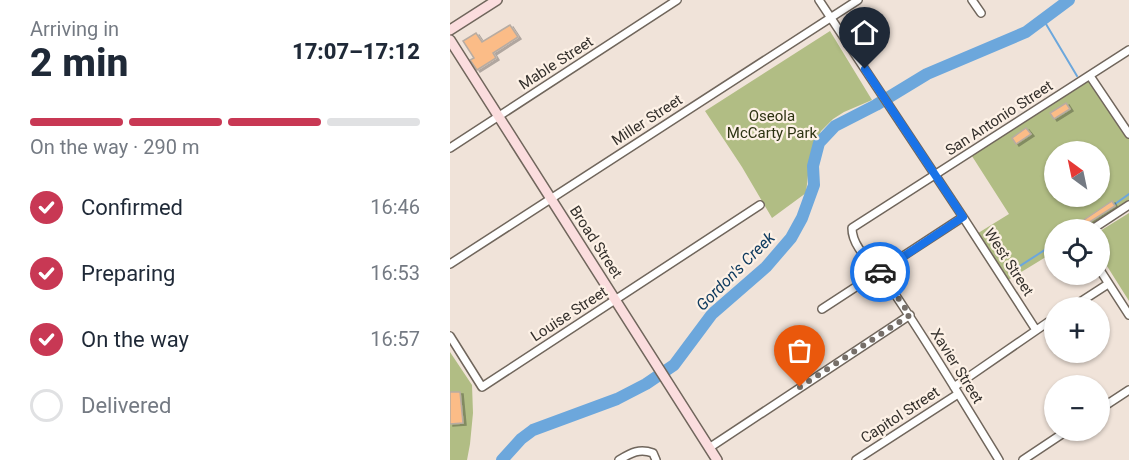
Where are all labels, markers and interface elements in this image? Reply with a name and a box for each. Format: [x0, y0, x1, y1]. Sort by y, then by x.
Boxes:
pin [839, 7, 890, 69]
icon: home [848, 16, 881, 49]
text: Arriving in [30, 17, 119, 41]
street label: Mable Street [516, 32, 596, 94]
text: 17:07–17:12 [292, 39, 420, 64]
text: 2 min [30, 40, 128, 86]
street label: San Antonio Street [942, 77, 1056, 159]
street label: Miller Street [608, 91, 686, 149]
park label: Oseola McCarty Park [727, 107, 818, 142]
text: On the way · 290 m [30, 135, 199, 159]
north arrow [1044, 141, 1110, 207]
map controls [1044, 141, 1110, 441]
icon: check [30, 191, 63, 224]
text: Confirmed [81, 195, 183, 220]
text: 16:46 [370, 195, 420, 219]
street label: Broad Street [566, 202, 626, 282]
button: locate [1044, 219, 1110, 285]
street label: West Street [980, 225, 1038, 299]
water label: Gordon's Creek [692, 227, 779, 315]
courier [850, 242, 910, 302]
icon: car [864, 256, 897, 289]
icon: check [30, 257, 63, 290]
text: Preparing [81, 261, 175, 286]
text: 16:53 [370, 261, 420, 285]
street label: Louise Street [527, 283, 611, 345]
button: + [1044, 297, 1110, 363]
icon: check [30, 323, 63, 356]
pin [774, 325, 825, 387]
street label: Xavier Street [927, 325, 987, 407]
text: On the way [81, 327, 189, 352]
text: 16:57 [370, 327, 420, 351]
icon: bag [783, 334, 816, 367]
button: − [1044, 375, 1110, 441]
street label: Capitol Street [857, 383, 943, 447]
text: Delivered [81, 393, 171, 418]

